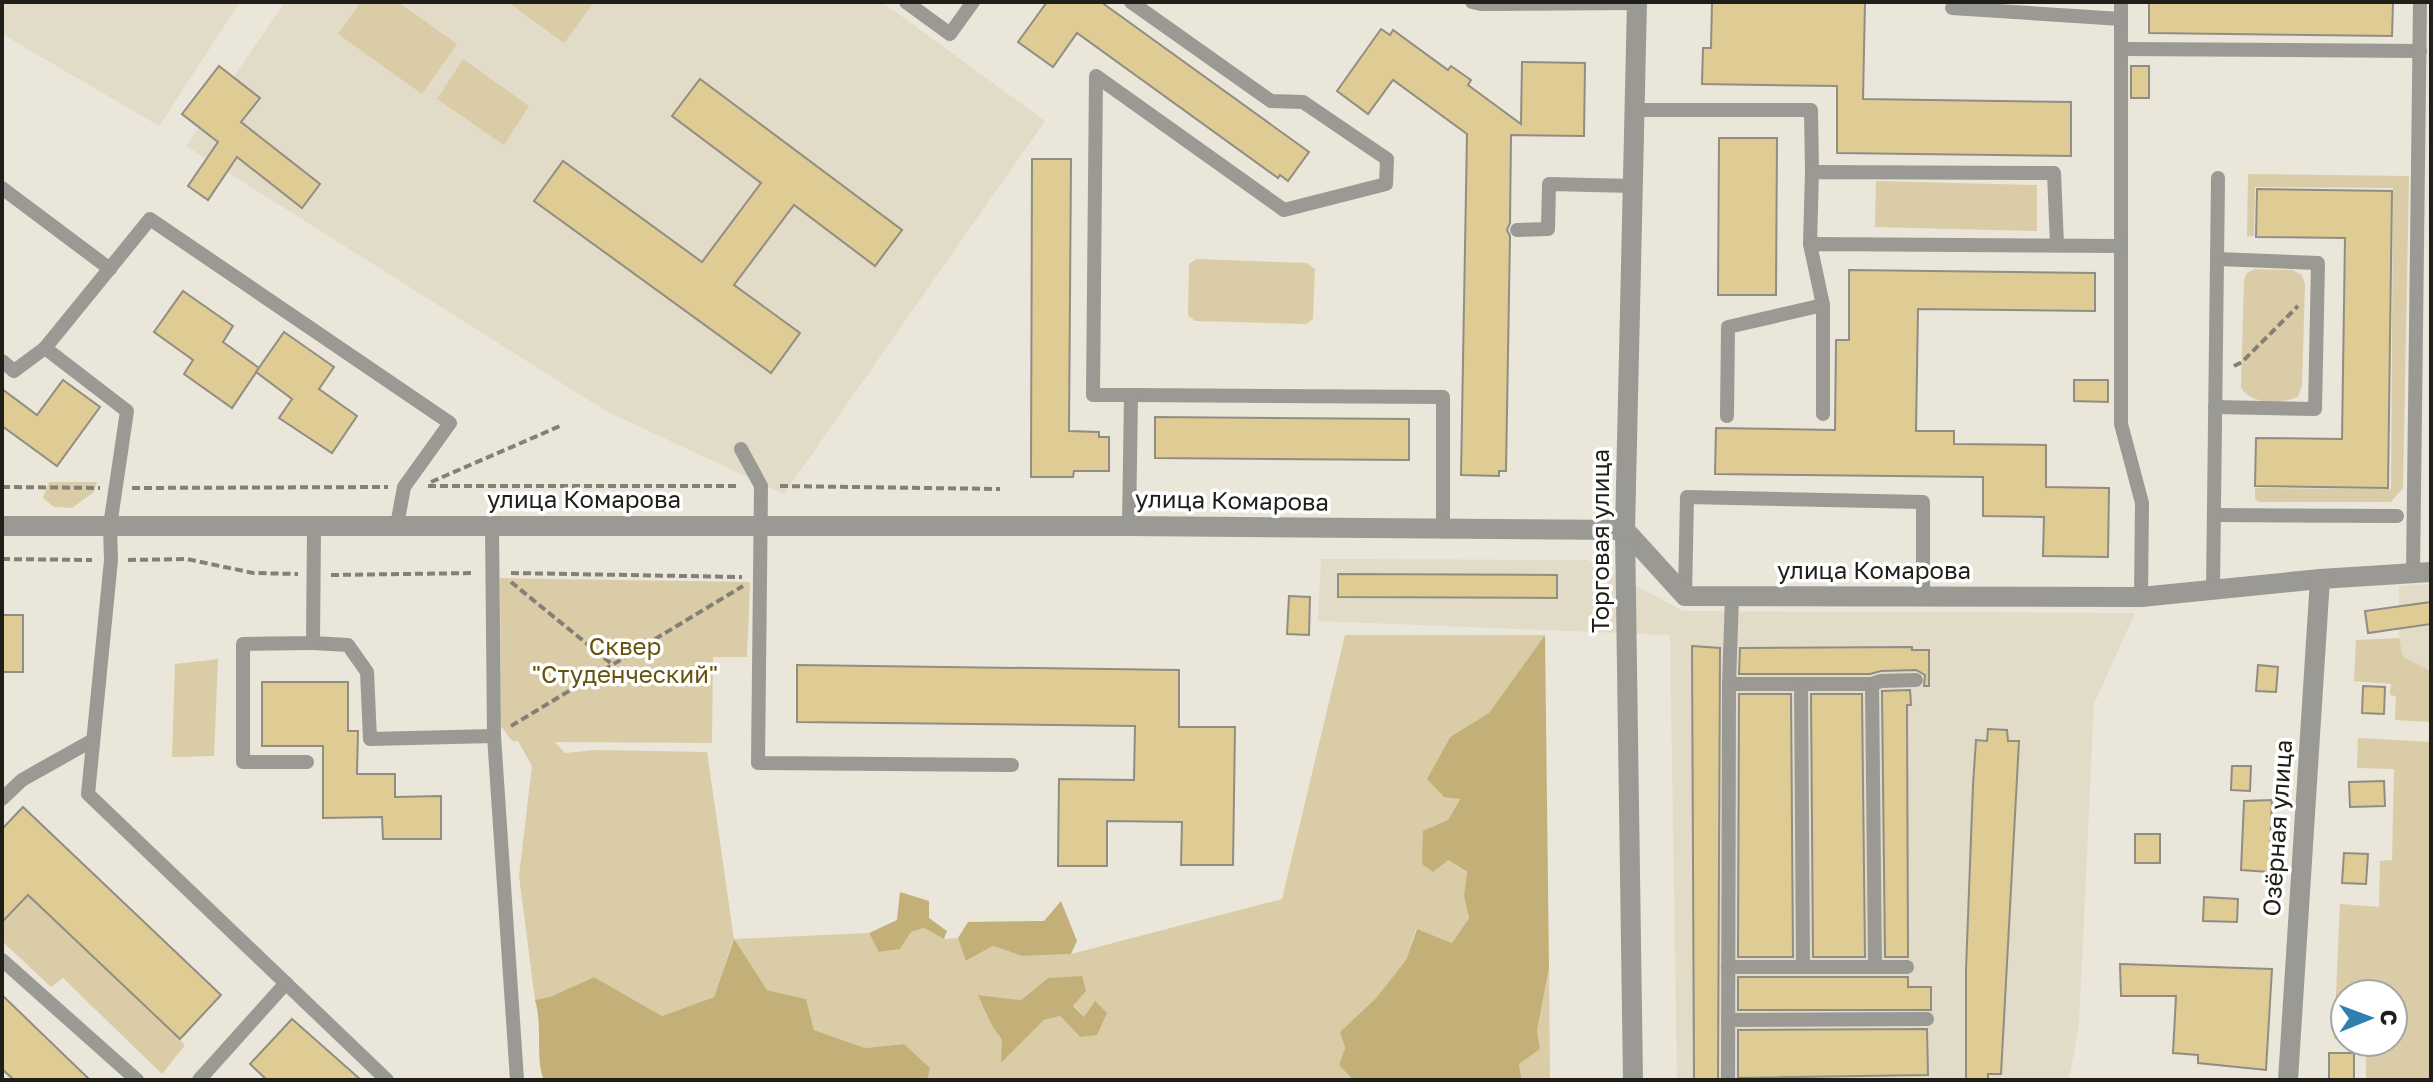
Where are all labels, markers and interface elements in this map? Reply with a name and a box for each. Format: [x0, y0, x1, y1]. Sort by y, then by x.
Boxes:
street label: Торговая улица [1585, 449, 1614, 633]
street label: улица Комарова [1135, 483, 1329, 516]
street label: улица Комарова [487, 484, 681, 513]
street label: улица Комарова [1777, 555, 1971, 584]
park label: Сквер "Студенческий" [532, 631, 718, 688]
street label: Озёрная улица [2256, 738, 2297, 917]
north arrow [2329, 978, 2409, 1058]
text: С [2376, 1010, 2403, 1026]

